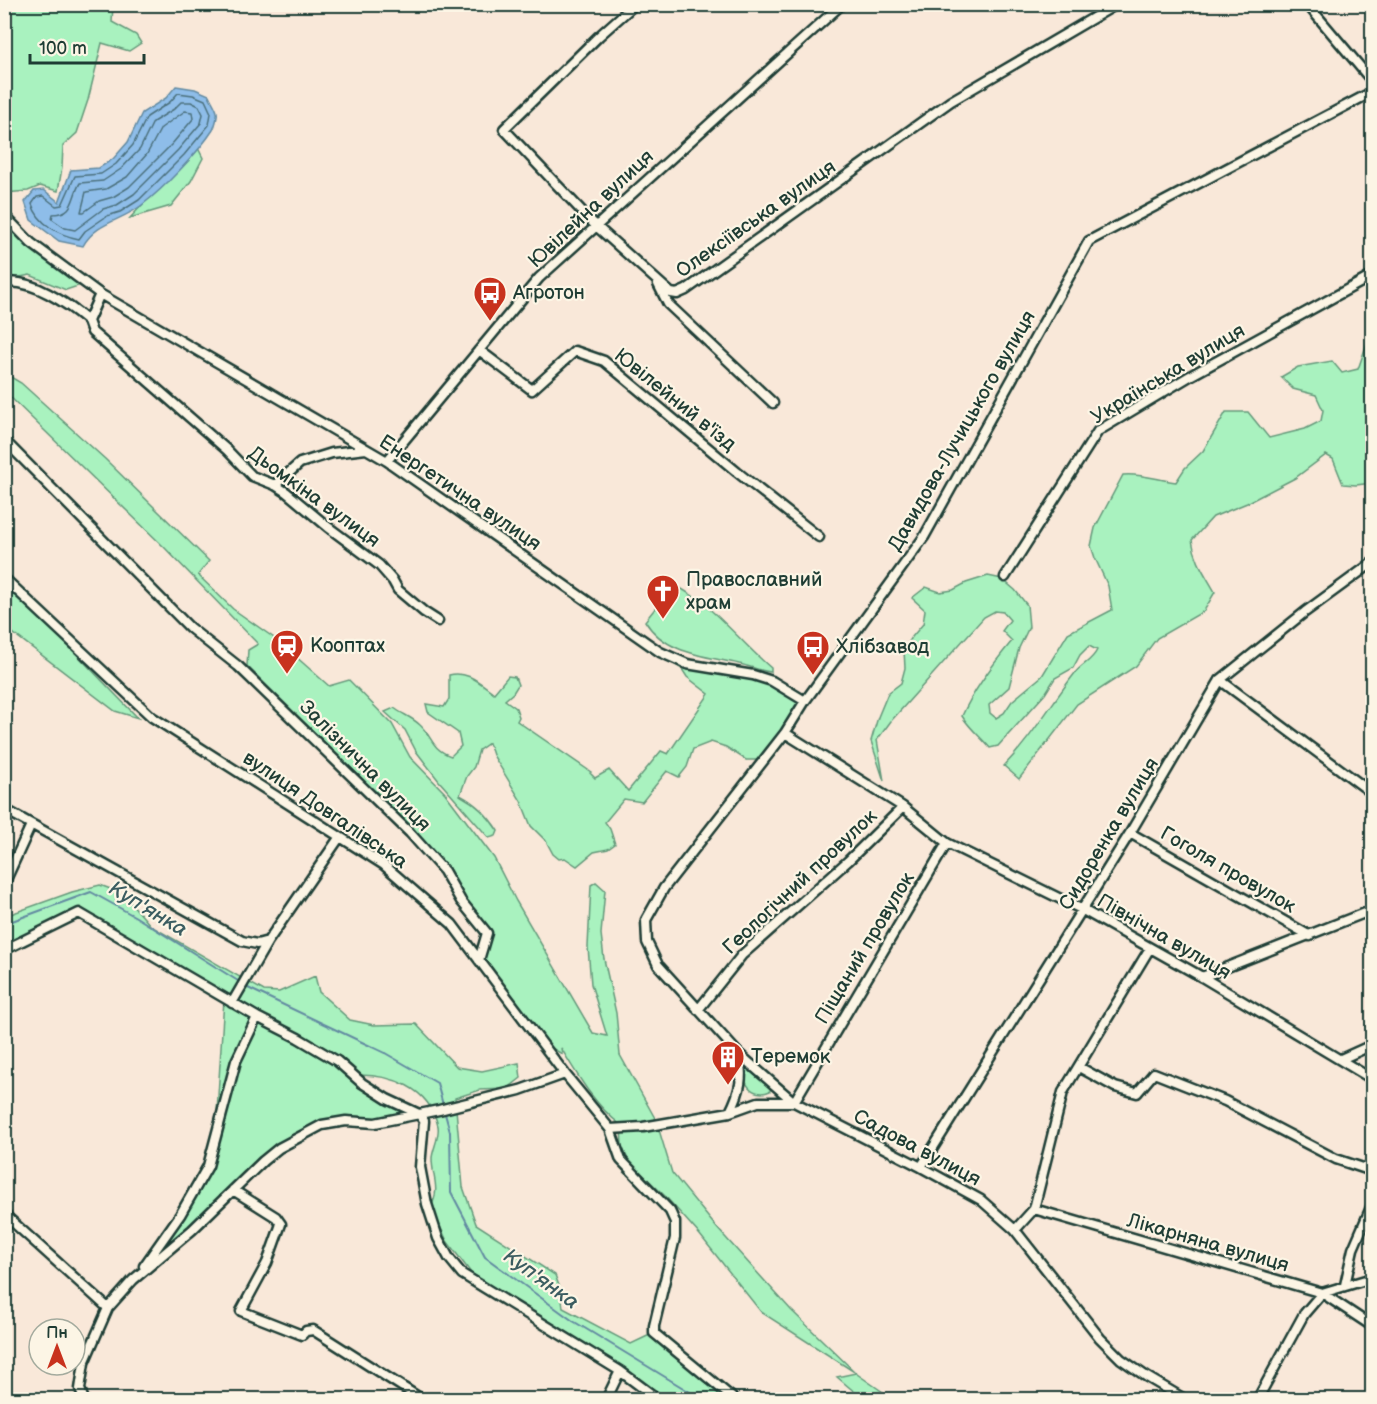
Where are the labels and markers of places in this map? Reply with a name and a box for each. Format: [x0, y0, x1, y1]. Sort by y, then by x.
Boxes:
bus stop icon: Агротон [472, 275, 508, 322]
place label: Агротон [512, 281, 585, 305]
place label: Православний храм [686, 568, 822, 615]
church icon: Православний храм [645, 573, 681, 620]
station icon: Кооптах [269, 628, 305, 675]
bus stop icon: Хлібзавод [795, 629, 831, 676]
place label: Кооптах [310, 634, 385, 658]
place label: Хлібзавод [836, 635, 929, 659]
building icon: Теремок [710, 1039, 746, 1086]
place label: Теремок [751, 1045, 831, 1069]

